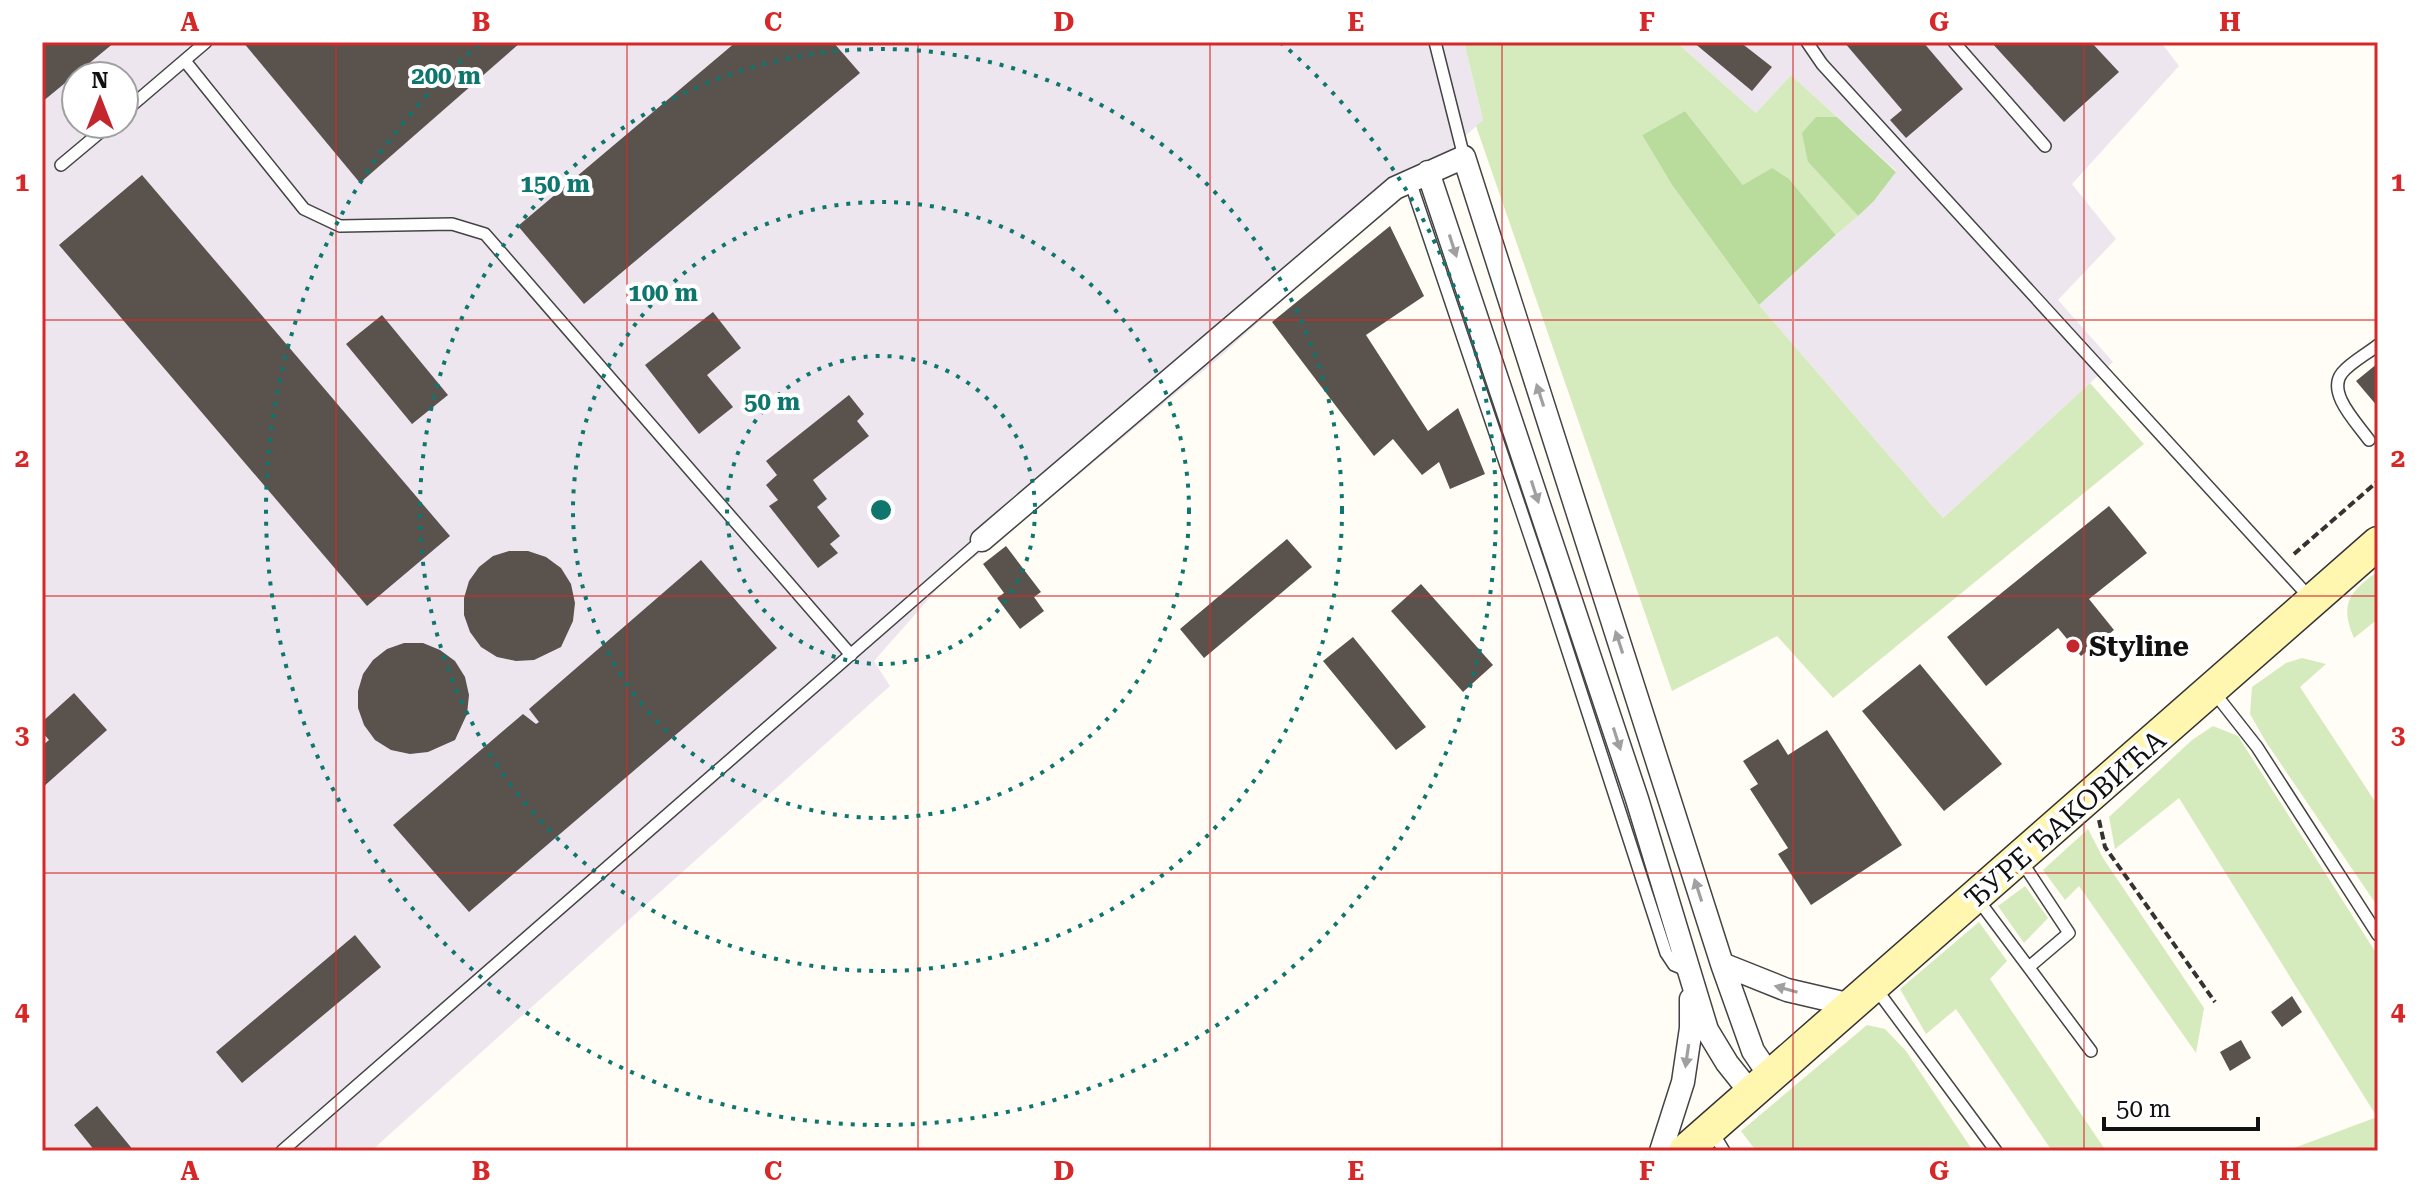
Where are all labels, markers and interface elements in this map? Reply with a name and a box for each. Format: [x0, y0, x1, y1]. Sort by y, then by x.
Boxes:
text: A [181, 7, 200, 37]
text: B [472, 7, 490, 37]
text: C [764, 7, 782, 37]
text: D [1054, 7, 1074, 37]
text: E [1348, 7, 1364, 37]
text: F [1639, 7, 1655, 37]
text: G [1929, 7, 1949, 37]
text: H [2219, 7, 2241, 37]
north arrow [60, 60, 140, 140]
text: 200 m [411, 62, 481, 90]
text: N [92, 68, 109, 93]
text: 1 [15, 167, 29, 197]
text: 1 [2391, 167, 2405, 197]
text: 150 m [520, 170, 590, 198]
one-way arrow [1447, 234, 1459, 258]
text: 100 m [628, 279, 698, 307]
one-way arrow [1533, 382, 1546, 406]
text: 50 m [744, 388, 800, 416]
text: 2 [15, 443, 29, 473]
text: 2 [2391, 443, 2405, 473]
one-way arrow [1529, 480, 1542, 504]
centre of rings [867, 496, 895, 524]
one-way arrow [1612, 630, 1625, 654]
place label: Styline [2089, 630, 2189, 663]
marker: Styline [2064, 637, 2082, 655]
text: 3 [15, 720, 29, 750]
text: 3 [2391, 720, 2405, 750]
street label: ЂУРЕ ЂАКОВИЋА [1958, 723, 2173, 915]
one-way arrow [1612, 727, 1624, 751]
one-way arrow [1691, 878, 1704, 902]
one-way arrow [1774, 982, 1798, 995]
text: 4 [15, 996, 30, 1026]
text: 4 [2391, 996, 2406, 1026]
one-way arrow [1680, 1044, 1693, 1069]
scale bar [2104, 1081, 2258, 1131]
text: 50 m [2116, 1095, 2171, 1123]
text: A [181, 1156, 200, 1186]
text: B [472, 1156, 490, 1186]
text: C [764, 1156, 782, 1186]
text: D [1054, 1156, 1074, 1186]
text: E [1348, 1156, 1364, 1186]
text: F [1639, 1156, 1655, 1186]
text: G [1929, 1156, 1949, 1186]
text: H [2219, 1156, 2241, 1186]

